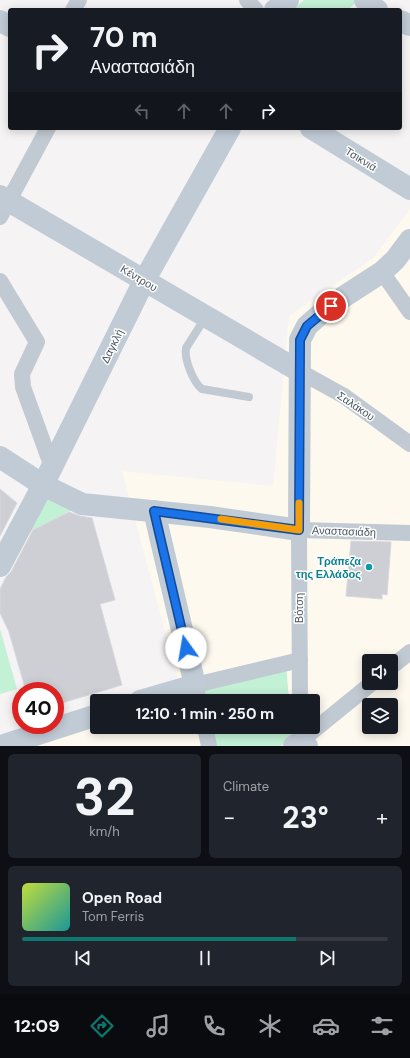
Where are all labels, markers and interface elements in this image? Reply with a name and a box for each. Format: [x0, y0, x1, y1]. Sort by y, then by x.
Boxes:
text: 70 m [90, 19, 158, 56]
icon: right [24, 24, 76, 76]
text: Αναστασιάδη [90, 55, 195, 79]
icon: left [131, 100, 153, 122]
icon: ahead [173, 100, 195, 122]
icon: ahead [215, 100, 237, 122]
icon: right [257, 100, 279, 122]
street label: Τσικνιά [343, 144, 380, 174]
street label: Κέντρου [118, 262, 160, 294]
pin [314, 289, 348, 323]
icon: arrive [320, 295, 342, 317]
street label: Δαγκλή [98, 327, 126, 365]
street label: Σαλάκου [335, 388, 377, 424]
street label: Αναστασιάδη [312, 523, 376, 539]
place label: Τράπεζα της Ελλάδος [296, 554, 361, 581]
marker: Τράπεζα της Ελλάδος [364, 562, 374, 572]
street label: Βότση [292, 593, 306, 623]
position arrow [165, 627, 207, 669]
map controls [362, 654, 398, 734]
button: sound [362, 654, 398, 690]
speed limit sign: 40 [12, 682, 64, 734]
button: layers [362, 698, 398, 734]
text: 12:10 · 1 min · 250 m [136, 704, 274, 724]
text: 32 [74, 763, 135, 831]
text: Climate [223, 778, 269, 795]
text: 23° [282, 798, 329, 837]
text: − [223, 803, 235, 832]
text: + [376, 803, 388, 832]
text: km/h [89, 823, 120, 840]
text: Open Road [82, 888, 162, 908]
text: Tom Ferris [82, 908, 144, 925]
icon: previous [72, 947, 94, 969]
icon: pause [194, 947, 216, 969]
icon: next [316, 947, 338, 969]
icon: directions [88, 1012, 116, 1040]
icon: music [144, 1012, 172, 1040]
icon: phone [200, 1012, 228, 1040]
icon: climate [256, 1012, 284, 1040]
icon: car [312, 1012, 340, 1040]
icon: filters [368, 1012, 396, 1040]
text: 12:09 [14, 1014, 60, 1038]

